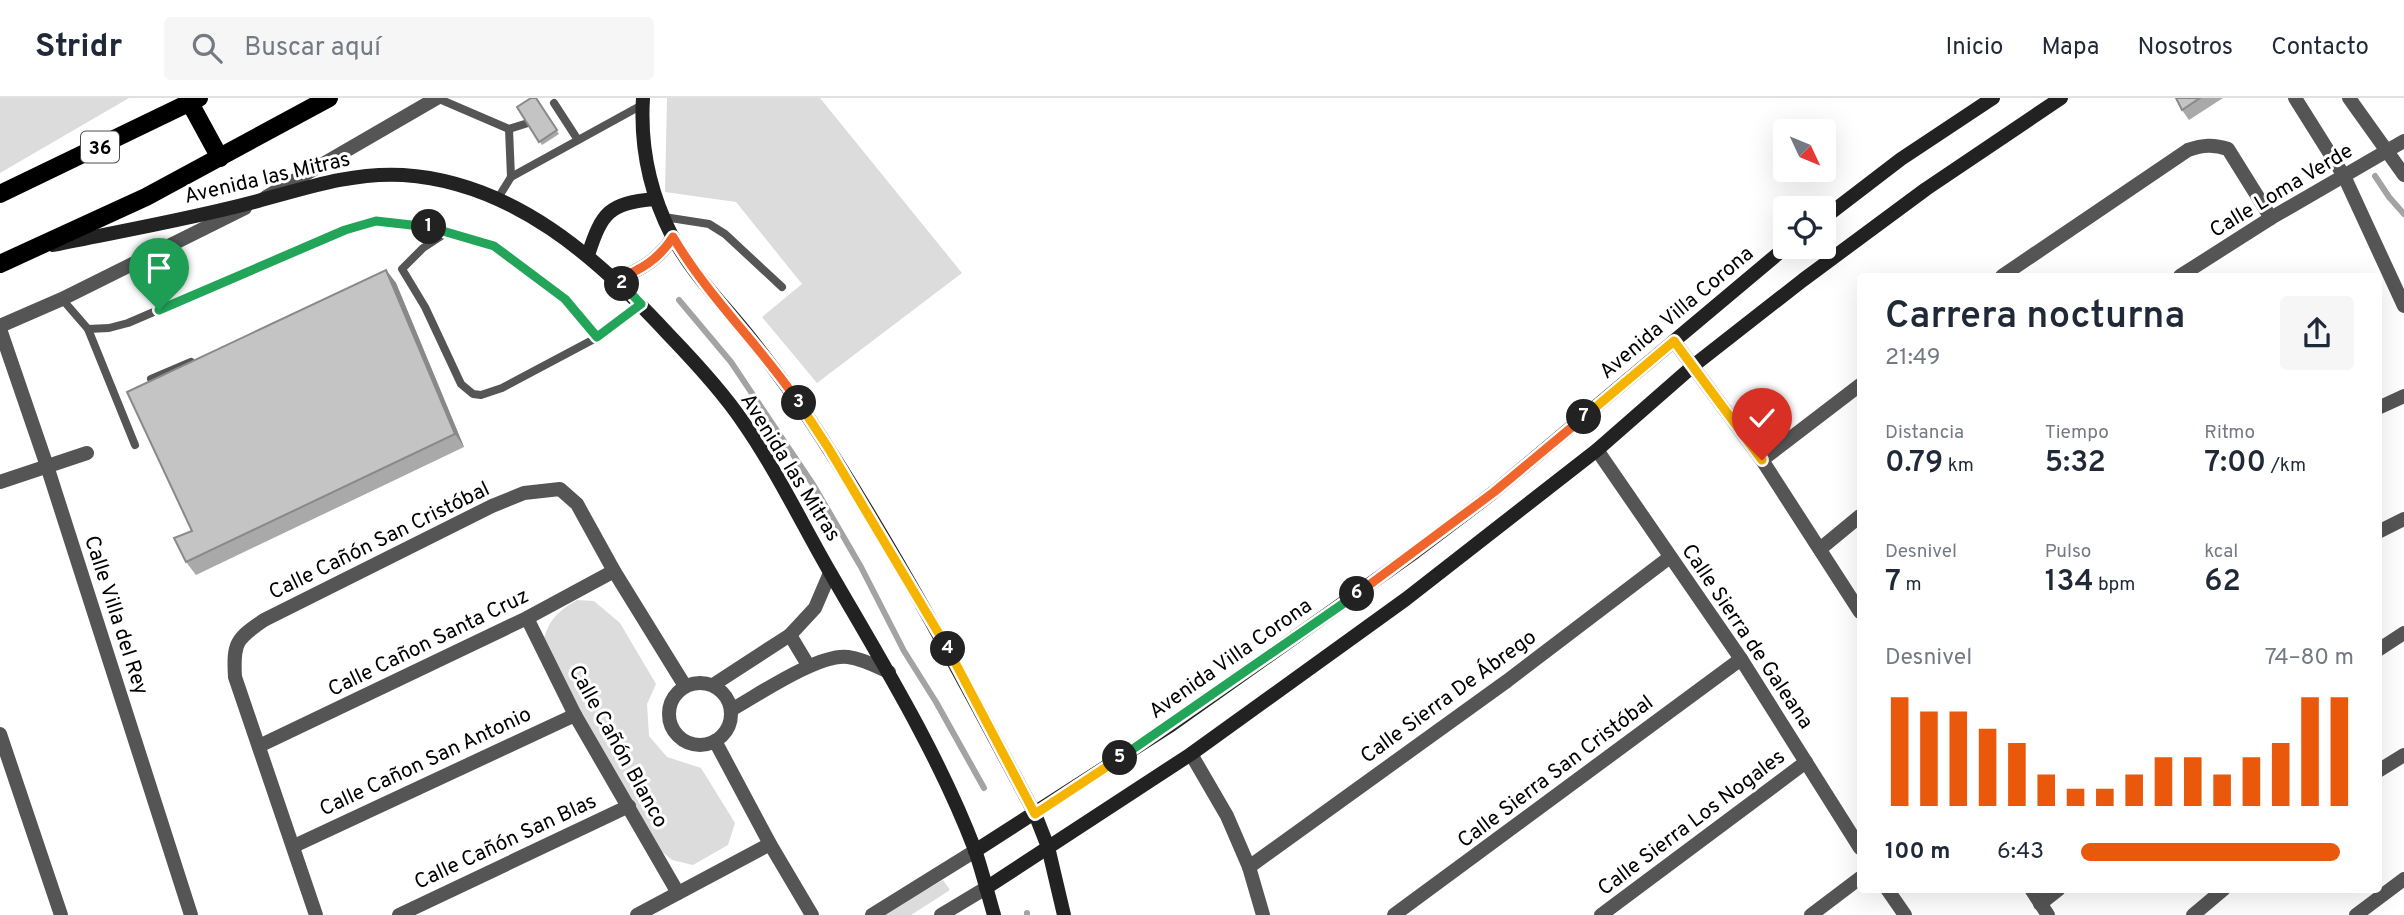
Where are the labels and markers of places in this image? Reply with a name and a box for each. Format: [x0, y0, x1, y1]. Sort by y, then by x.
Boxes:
pin: 1 [412, 209, 446, 244]
pin [129, 238, 189, 310]
pin: 2 [604, 266, 640, 302]
pin: 3 [782, 386, 816, 420]
pin [1732, 388, 1792, 460]
pin: 7 [1566, 400, 1602, 434]
pin: 6 [1340, 576, 1374, 612]
pin: 4 [930, 632, 965, 666]
pin: 5 [1102, 740, 1138, 776]

